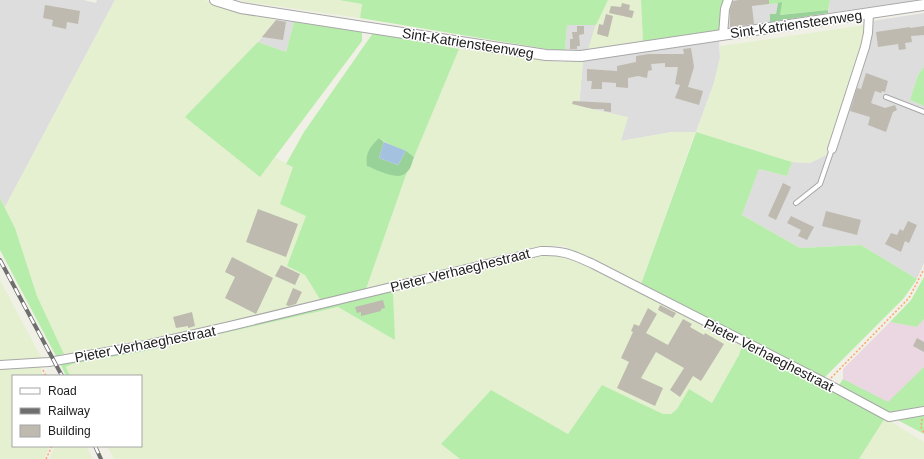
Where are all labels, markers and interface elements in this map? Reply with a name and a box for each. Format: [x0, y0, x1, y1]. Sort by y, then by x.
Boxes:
street label: Sint-Katriensteenweg [729, 7, 863, 41]
street label: Sint-Katriensteenweg [401, 25, 535, 61]
street label: Pieter Verhaeghestraat [389, 245, 532, 295]
street label: Pieter Verhaeghestraat [702, 315, 837, 395]
street label: Pieter Verhaeghestraat [73, 322, 217, 366]
legend [12, 375, 142, 447]
text: Road [48, 384, 77, 398]
text: Railway [48, 404, 90, 418]
text: Building [48, 424, 91, 438]

